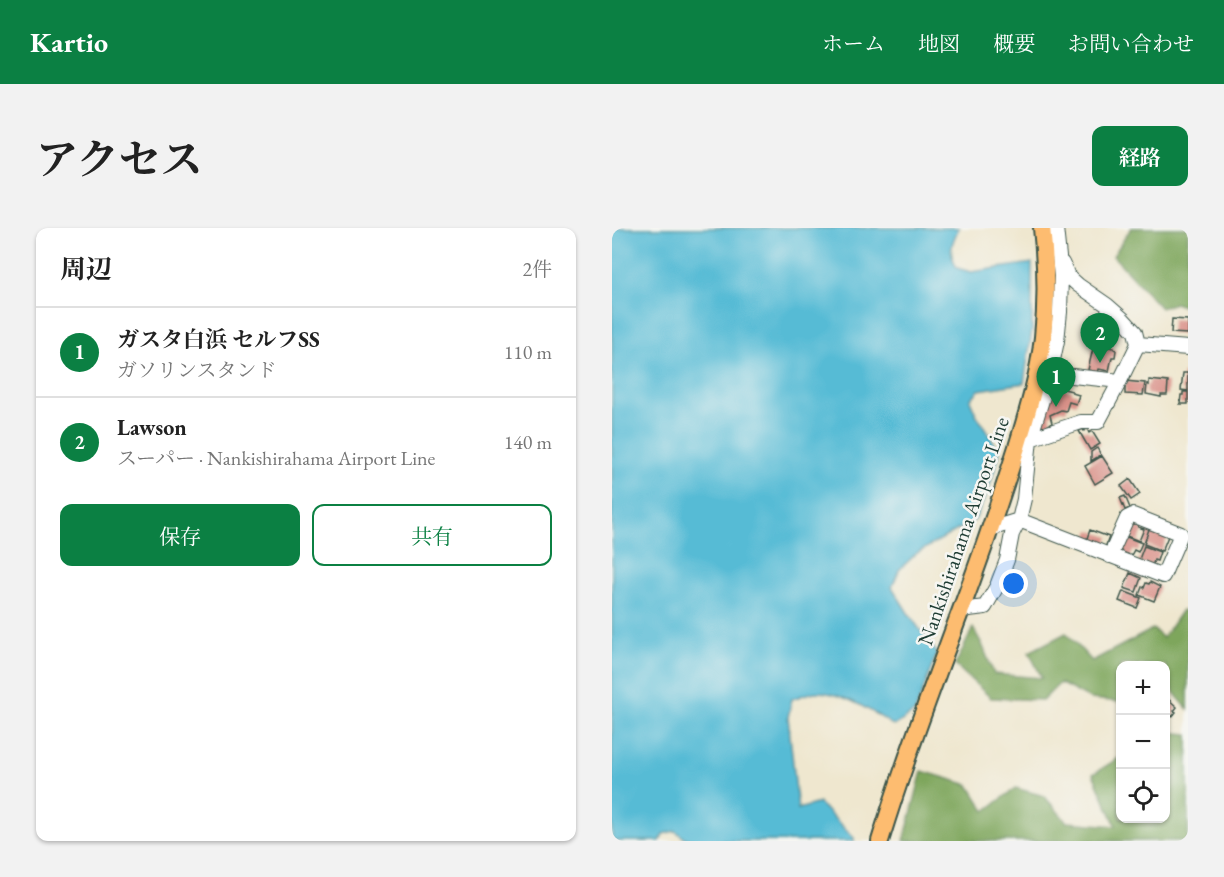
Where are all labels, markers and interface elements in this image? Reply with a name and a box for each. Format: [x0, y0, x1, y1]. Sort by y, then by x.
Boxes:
text: Kartio [30, 24, 108, 60]
text: ホーム [822, 30, 885, 57]
text: 地図 [918, 30, 960, 57]
text: 概要 [993, 30, 1035, 57]
text: お問い合わせ [1068, 30, 1194, 57]
button: 経路 [1092, 126, 1188, 186]
text: アクセス [36, 132, 203, 187]
text: 周辺 [60, 252, 112, 286]
text: 2件 [522, 256, 552, 282]
pin: 2 [1080, 314, 1120, 363]
text: ガスタ白浜 セルフSS [117, 325, 320, 354]
text: 1 [74, 339, 85, 365]
text: 110 m [504, 339, 552, 365]
text: ガソリンスタンド [117, 357, 276, 383]
pin: 1 [1036, 358, 1076, 407]
text: Lawson [117, 413, 187, 442]
street label: Nankishirahama Airport Line [911, 413, 1015, 649]
text: 2 [74, 429, 85, 455]
text: 140 m [504, 429, 552, 455]
text: スーパー · Nankishirahama Airport Line [117, 445, 435, 471]
button: 保存 [60, 504, 300, 566]
button: 共有 [312, 504, 552, 566]
your location [999, 569, 1028, 598]
map controls [1116, 661, 1170, 823]
button: + [1116, 661, 1170, 715]
button: − [1116, 715, 1170, 769]
button: locate [1116, 769, 1170, 823]

